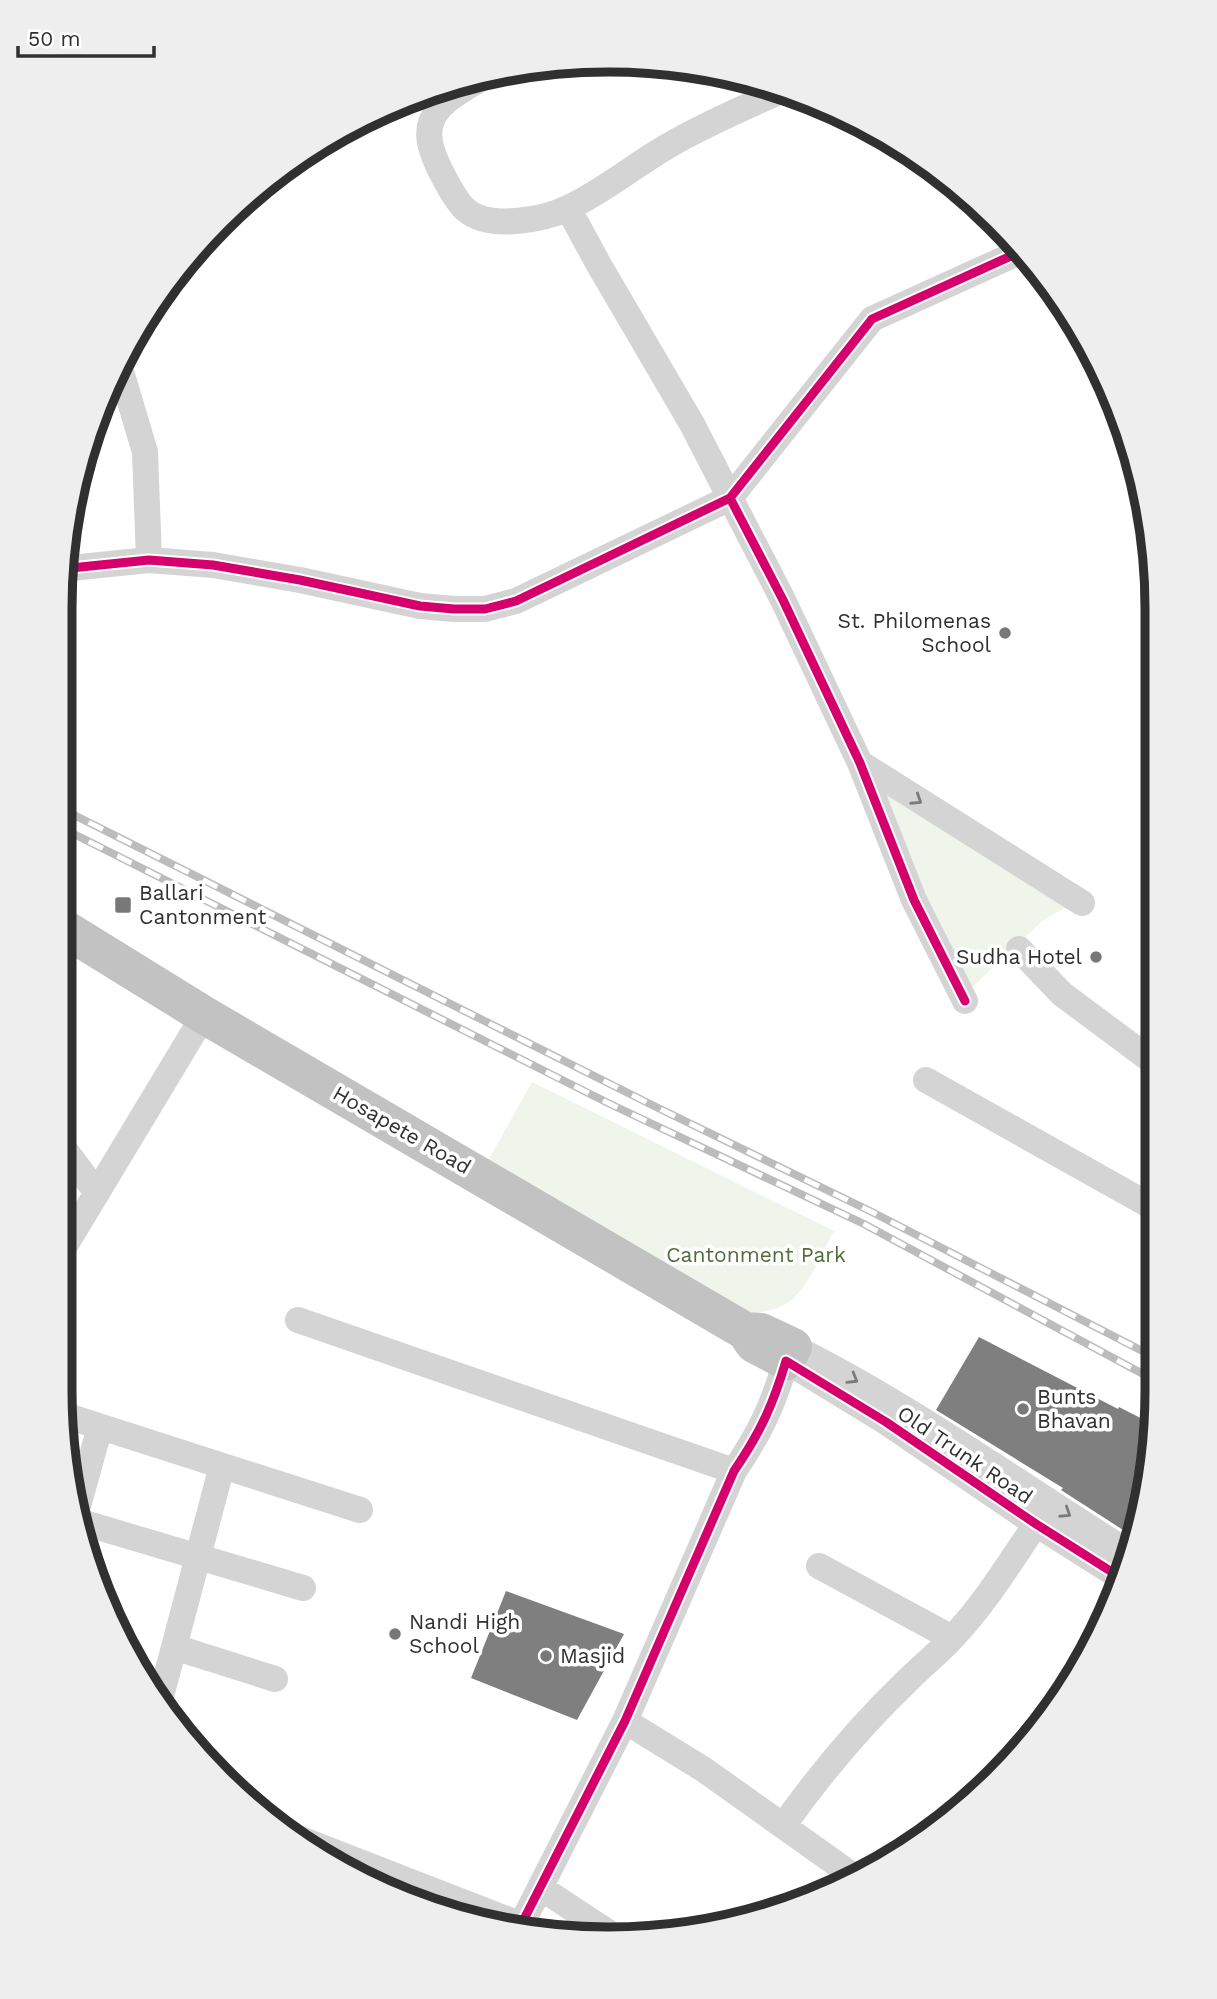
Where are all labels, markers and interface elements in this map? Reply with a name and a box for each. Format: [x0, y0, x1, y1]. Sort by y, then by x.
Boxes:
scale bar [18, 14, 154, 58]
text: 50 m [28, 26, 80, 51]
place label: St. Philomenas School [837, 608, 992, 657]
marker: St. Philomenas School [997, 625, 1013, 641]
one-way arrow [909, 792, 922, 804]
place label: Ballari Cantonment [139, 880, 267, 929]
marker: Ballari Cantonment [113, 895, 133, 915]
place label: Sudha Hotel [956, 944, 1083, 969]
marker: Sudha Hotel [1088, 949, 1104, 965]
street label: Hosapete Road [329, 1080, 476, 1179]
park label: Cantonment Park [666, 1242, 846, 1267]
one-way arrow [845, 1371, 858, 1384]
place label: Bunts Bhavan [1037, 1384, 1111, 1433]
street label: Old Trunk Road [893, 1400, 1038, 1509]
marker: Bunts Bhavan [1015, 1401, 1031, 1417]
one-way arrow [1059, 1505, 1072, 1518]
place label: Nandi High School [409, 1609, 520, 1658]
marker: Nandi High School [387, 1626, 403, 1642]
place label: Masjid [560, 1643, 625, 1668]
marker: Masjid [538, 1648, 554, 1664]

